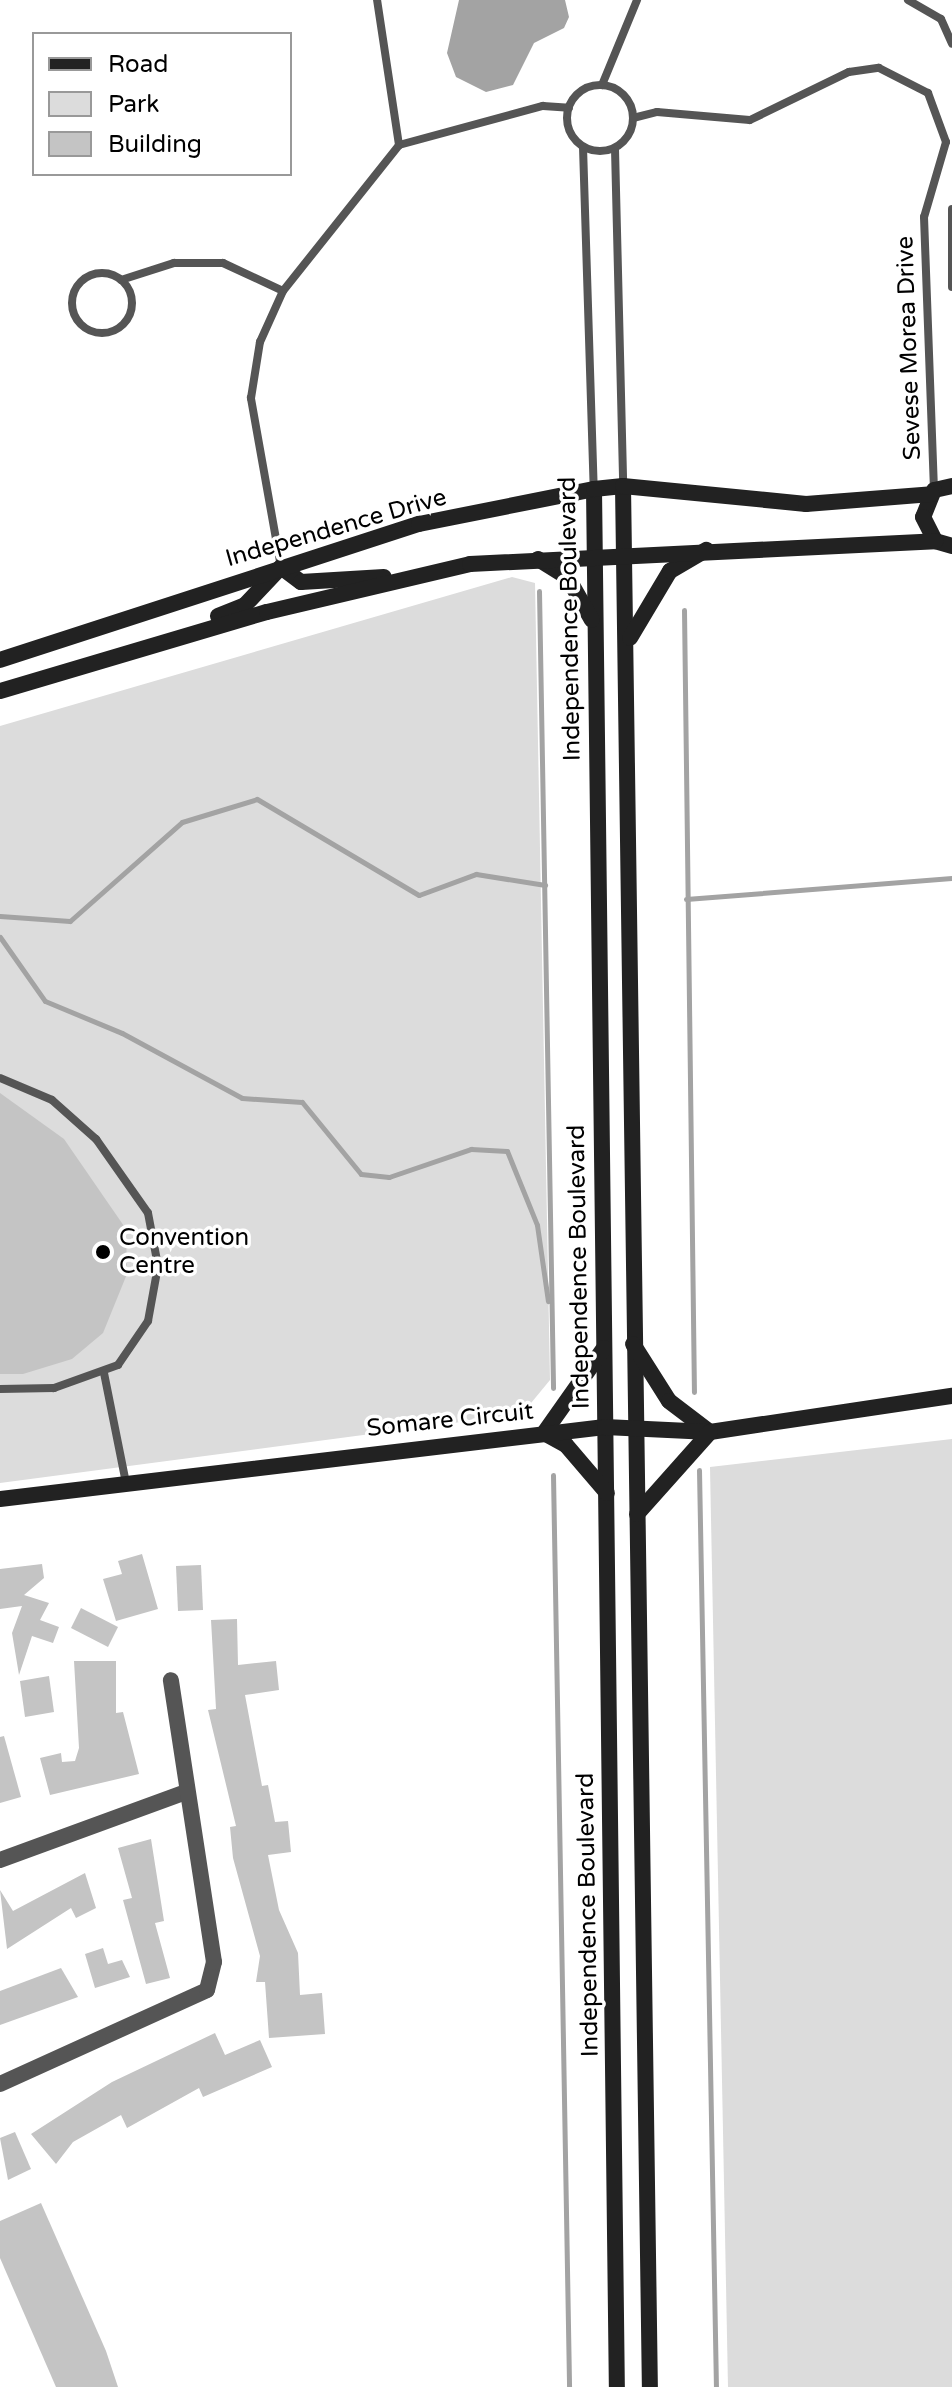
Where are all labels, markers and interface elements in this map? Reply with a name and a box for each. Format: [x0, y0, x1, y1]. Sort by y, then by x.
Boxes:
legend [32, 32, 292, 176]
text: Road [108, 50, 168, 79]
text: Park [108, 90, 159, 119]
text: Building [108, 130, 202, 159]
street label: Sevese Morea Drive [891, 235, 927, 461]
street label: Independence Boulevard [553, 477, 587, 761]
street label: Independence Drive [222, 483, 450, 573]
street label: Independence Boulevard [562, 1125, 596, 1409]
place label: Convention Centre [119, 1224, 249, 1280]
marker: Convention Centre [94, 1243, 112, 1261]
street label: Somare Circuit [365, 1397, 535, 1443]
street label: Independence Boulevard [571, 1773, 605, 2057]

